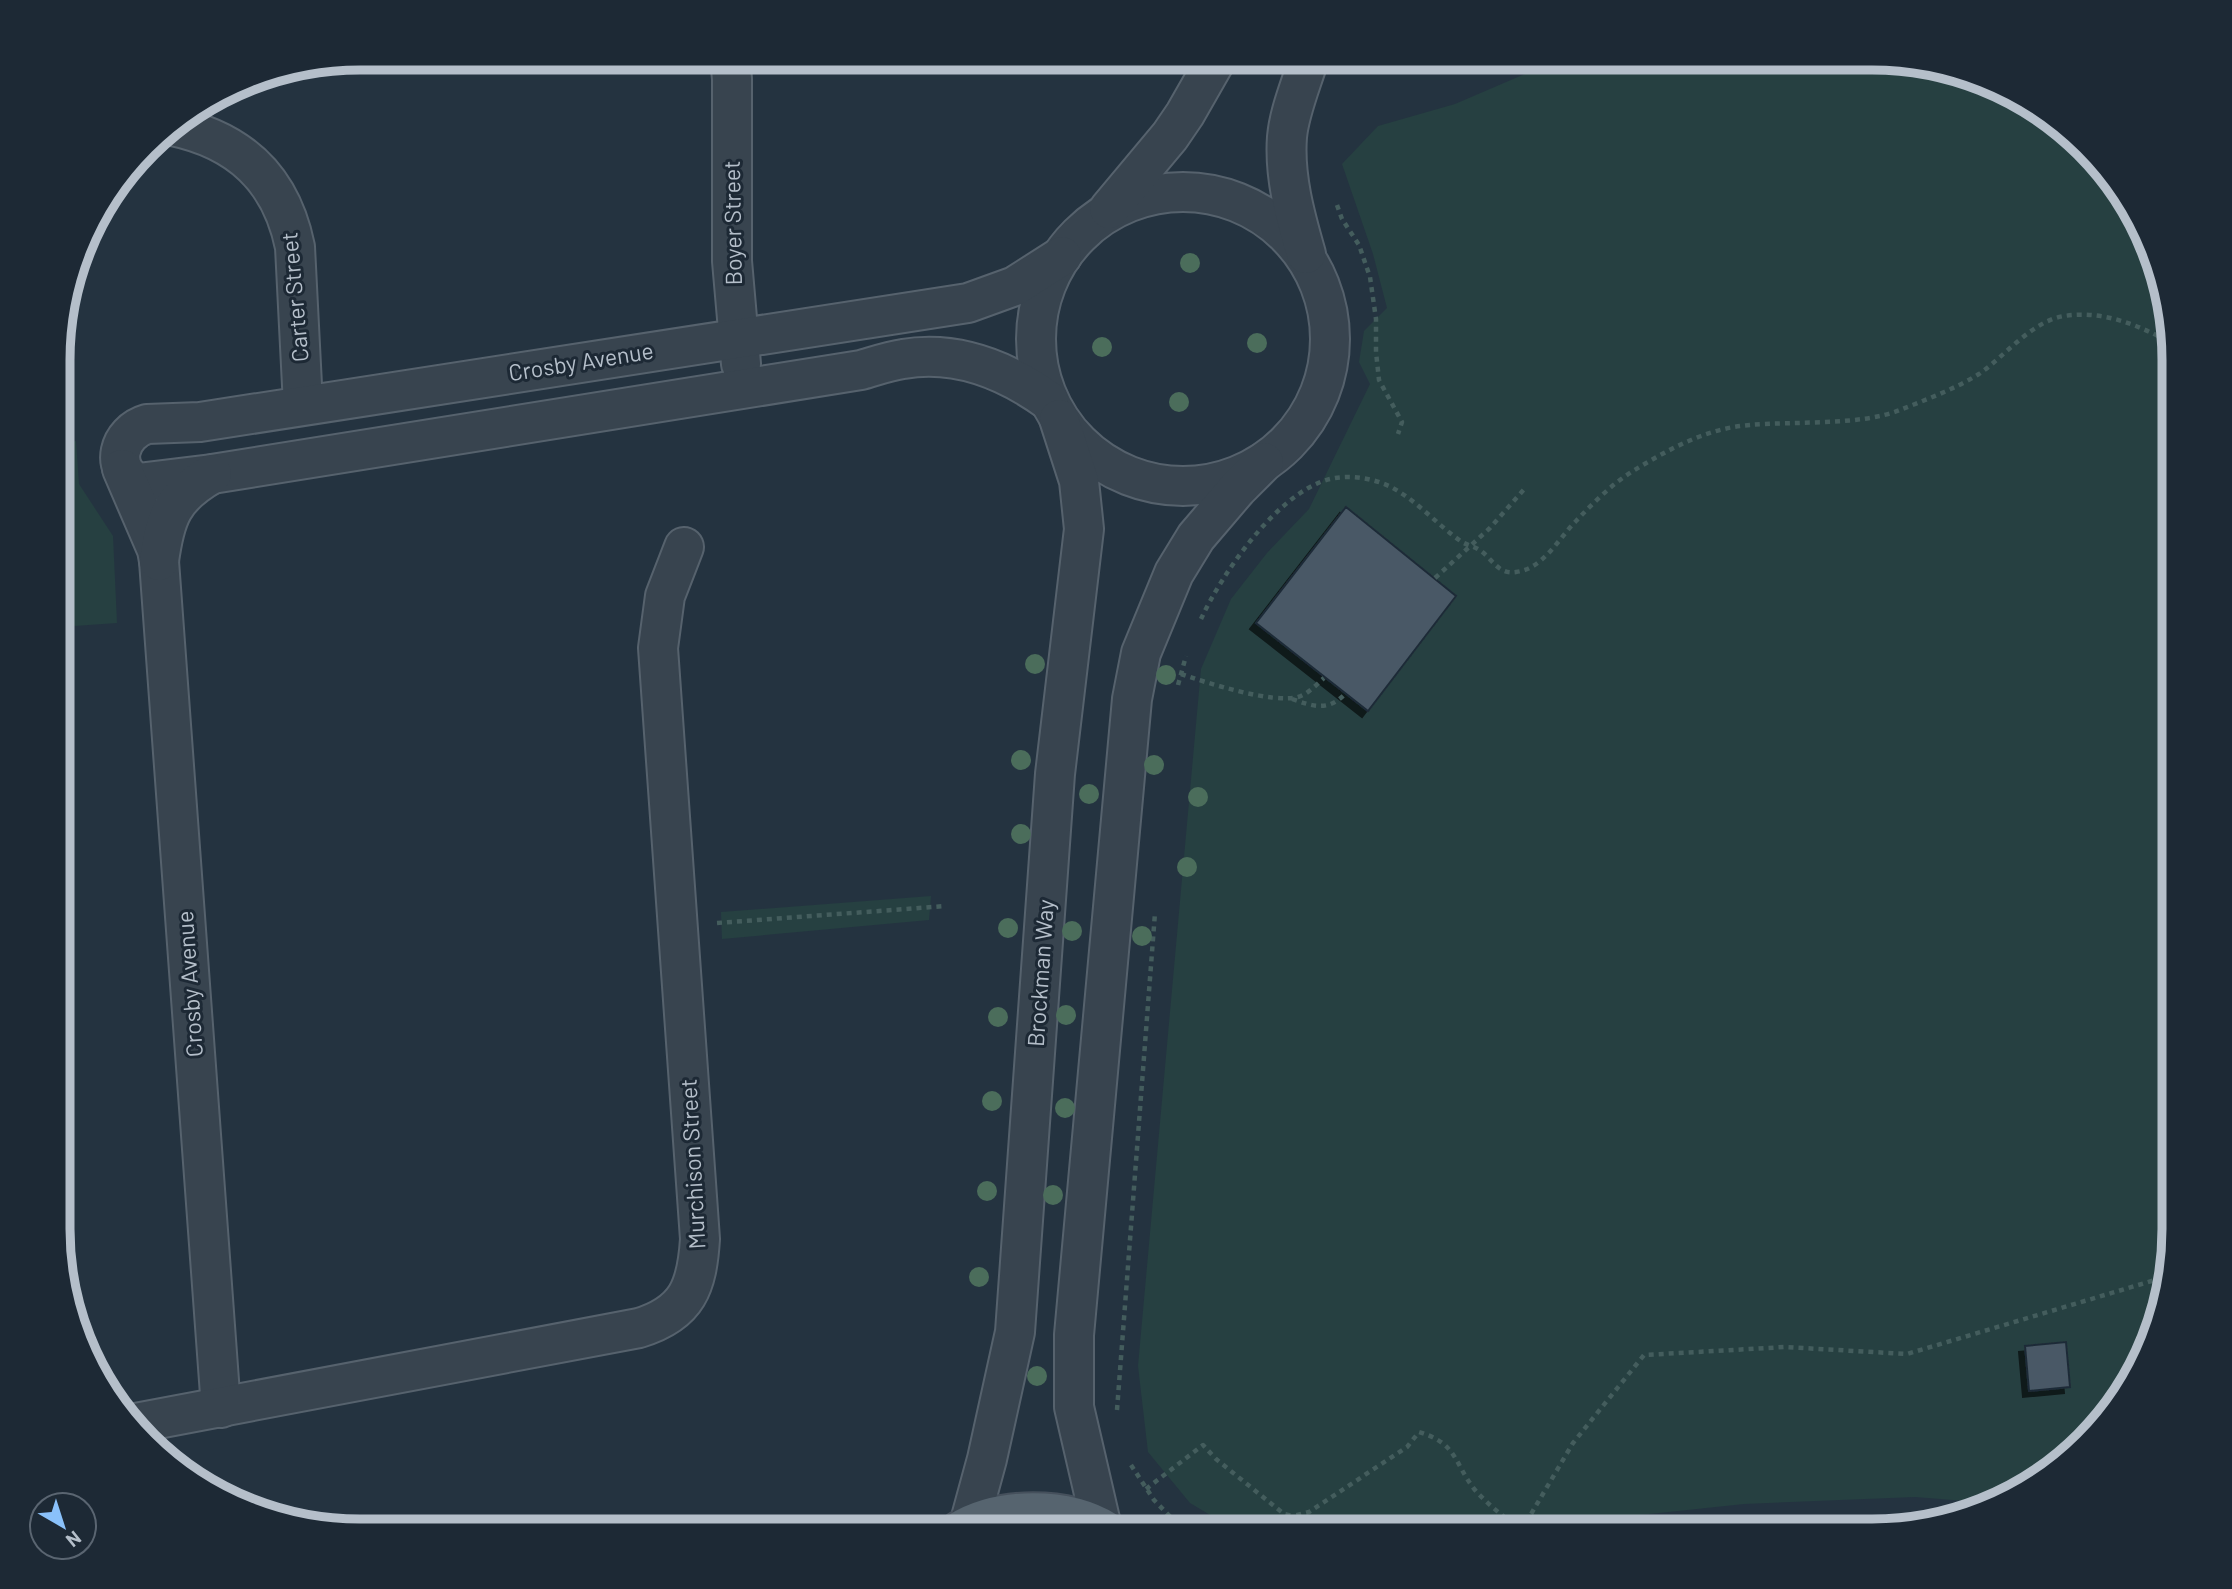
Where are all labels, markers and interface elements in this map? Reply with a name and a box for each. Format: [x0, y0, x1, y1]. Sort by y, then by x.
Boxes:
street label: Boyer Street [717, 160, 747, 286]
street label: Carter Street [274, 231, 314, 363]
street label: Crosby Avenue [506, 336, 655, 386]
street label: Brockman Way [1021, 898, 1059, 1048]
street label: Crosby Avenue [170, 910, 208, 1058]
street label: Murchison Street [674, 1078, 710, 1250]
north arrow [28, 1491, 98, 1561]
text: N [62, 1527, 86, 1553]

